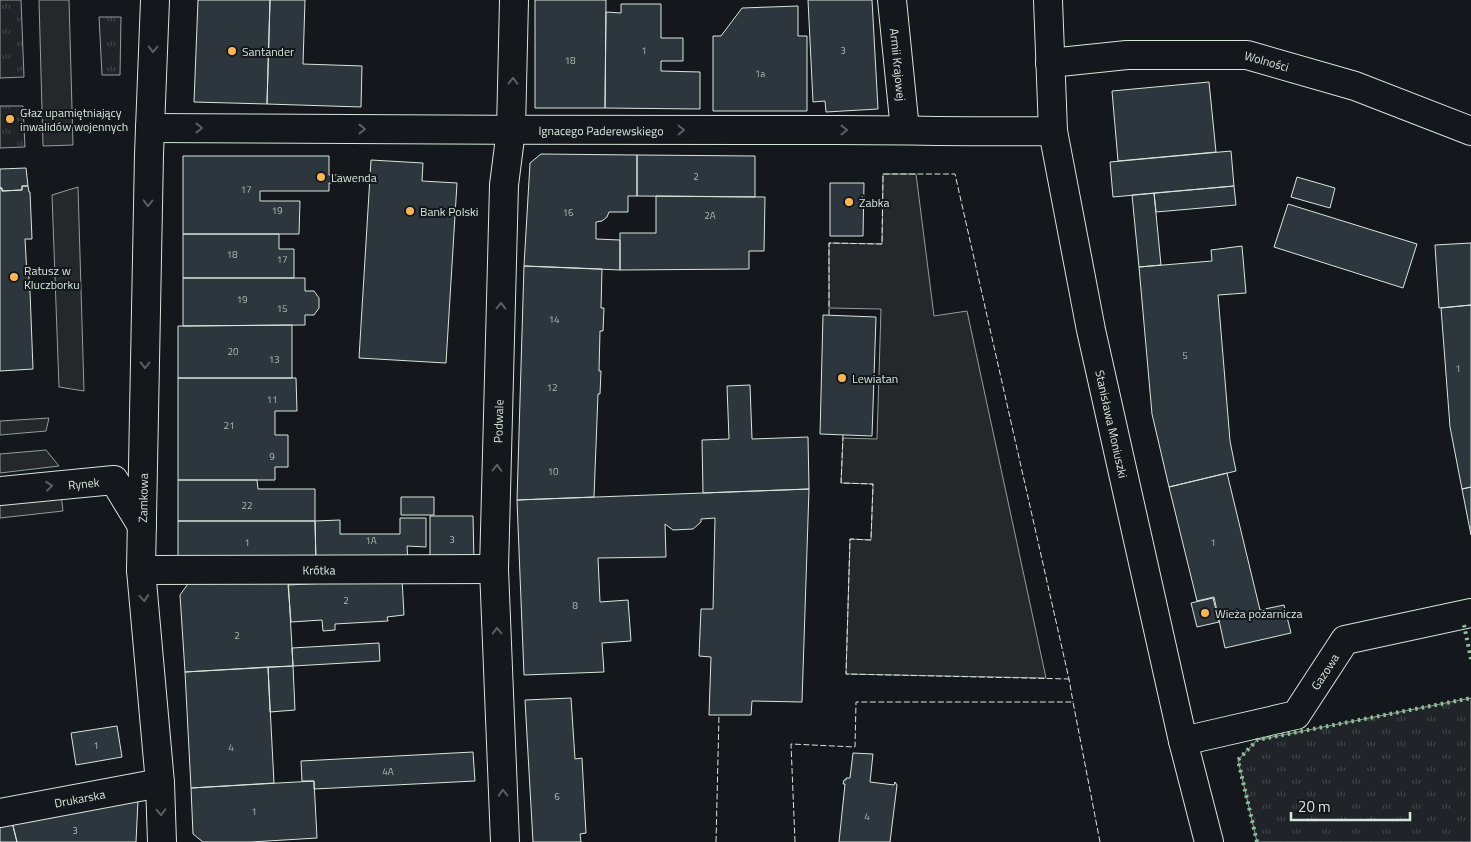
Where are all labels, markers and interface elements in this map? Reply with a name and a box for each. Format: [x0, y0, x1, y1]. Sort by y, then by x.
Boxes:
street label: Armii Krajowej [885, 27, 912, 102]
place label: Santander [242, 42, 294, 61]
house number: 1 [641, 43, 647, 58]
house number: 3 [840, 43, 846, 58]
one-way arrow [148, 45, 159, 53]
marker: Santander [226, 45, 238, 57]
street label: Wolności [1242, 45, 1291, 76]
house number: 18 [564, 53, 576, 68]
house number: 1a [755, 66, 765, 81]
one-way arrow [507, 77, 518, 85]
place label: Głaz upamiętniający inwalidów wojennych [20, 103, 128, 136]
marker: Głaz upamiętniający inwalidów wojennych [4, 113, 16, 125]
street label: Ignacego Paderewskiego [538, 120, 664, 140]
one-way arrow [196, 123, 203, 133]
one-way arrow [358, 124, 366, 134]
one-way arrow [678, 125, 686, 135]
one-way arrow [840, 125, 848, 135]
place label: Lawenda [331, 168, 377, 187]
house number: 2 [693, 169, 699, 184]
marker: Lawenda [315, 171, 327, 183]
house number: 17 [240, 182, 252, 197]
place label: Żabka [859, 193, 889, 212]
marker: Żabka [843, 196, 855, 208]
one-way arrow [143, 199, 153, 207]
place label: Bank Polski [420, 202, 478, 221]
house number: 19 [271, 203, 283, 218]
marker: Bank Polski [404, 205, 416, 217]
house number: 16 [562, 205, 574, 220]
house number: 2A [704, 208, 716, 223]
house number: 18 [226, 247, 238, 262]
house number: 17 [276, 252, 288, 267]
place label: Ratusz w Kluczborku [24, 261, 80, 294]
marker: Ratusz w Kluczborku [8, 271, 20, 283]
house number: 19 [236, 292, 248, 307]
house number: 15 [276, 301, 288, 316]
one-way arrow [496, 302, 506, 310]
house number: 14 [548, 312, 560, 327]
house number: 20 [227, 344, 239, 359]
house number: 5 [1182, 348, 1188, 363]
house number: 13 [268, 352, 280, 367]
house number: 1 [1455, 361, 1461, 376]
one-way arrow [140, 362, 150, 369]
street label: Stanisława Moniuszki [1091, 368, 1133, 480]
place label: Lewiatan [852, 369, 898, 388]
marker: Lewiatan [836, 372, 848, 384]
house number: 12 [546, 380, 558, 395]
house number: 11 [266, 392, 278, 407]
street label: Podwale [488, 399, 508, 443]
house number: 21 [223, 418, 235, 433]
house number: 9 [269, 449, 275, 464]
one-way arrow [492, 464, 502, 472]
house number: 10 [547, 464, 559, 479]
street label: Rynek [67, 472, 100, 494]
street label: Zamkowa [133, 473, 153, 523]
one-way arrow [45, 481, 53, 492]
house number: 22 [241, 498, 253, 513]
house number: 3 [449, 532, 455, 547]
house number: 1A [365, 533, 377, 548]
house number: 1 [244, 535, 250, 550]
house number: 1 [1210, 535, 1216, 550]
street label: Krótka [302, 560, 336, 579]
house number: 2 [343, 593, 349, 608]
one-way arrow [138, 594, 149, 602]
house number: 8 [572, 598, 578, 613]
place label: Wieża pożarnicza [1215, 604, 1302, 623]
marker: Wieża pożarnicza [1199, 607, 1211, 619]
one-way arrow [491, 627, 502, 635]
house number: 2 [234, 628, 240, 643]
street label: Gazowa [1306, 649, 1343, 693]
house number: 1 [93, 738, 99, 753]
house number: 4 [228, 740, 234, 755]
house number: 4A [382, 764, 394, 779]
street label: Drukarska [53, 784, 107, 812]
one-way arrow [497, 789, 508, 797]
house number: 6 [554, 789, 560, 804]
scale bar [1291, 790, 1410, 822]
text: 20 m [1298, 795, 1331, 818]
house number: 1 [251, 804, 257, 819]
one-way arrow [155, 808, 166, 816]
house number: 4 [864, 809, 870, 824]
house number: 3 [72, 823, 78, 838]

